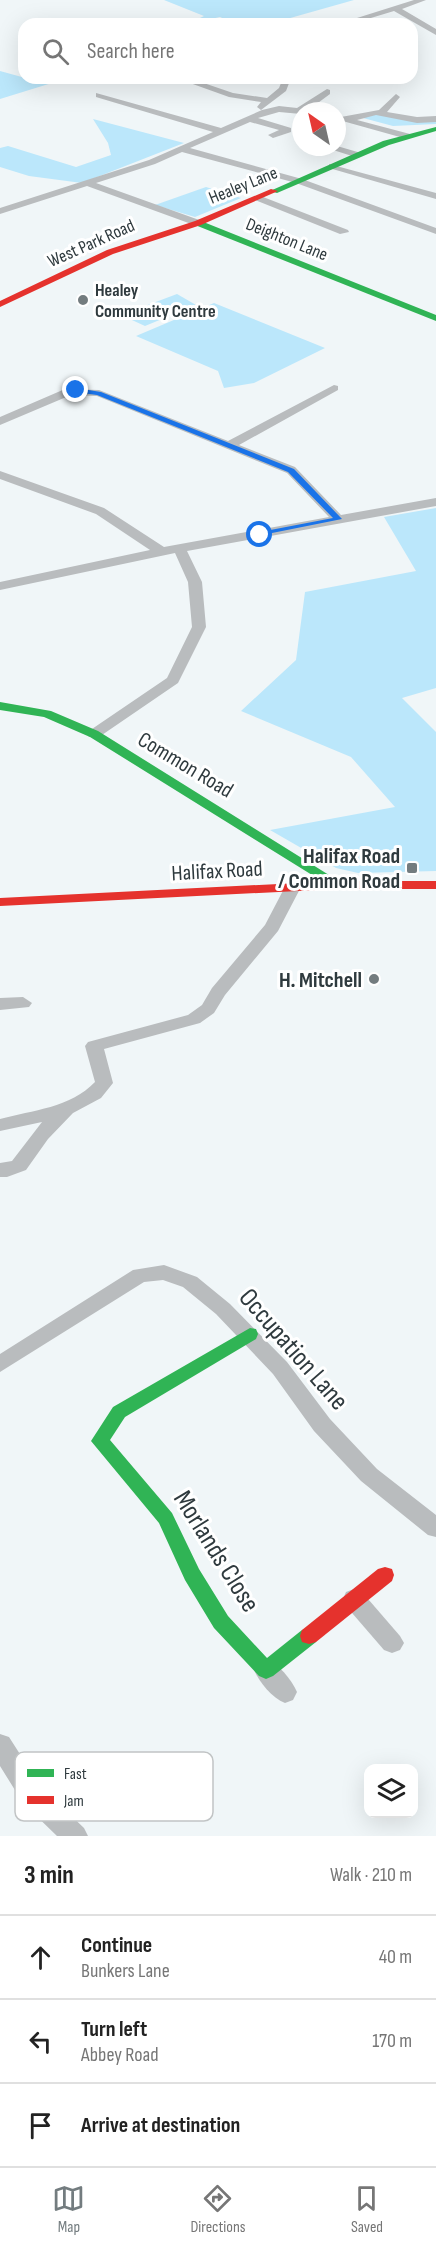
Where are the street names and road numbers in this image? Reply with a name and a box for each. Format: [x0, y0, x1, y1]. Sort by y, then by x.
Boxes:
street label: Healey Lane [206, 162, 281, 209]
street label: Deighton Lane [243, 214, 331, 265]
street label: West Park Road [45, 215, 138, 272]
street label: Common Road [133, 726, 238, 804]
street label: Halifax Road [171, 856, 263, 887]
street label: Occupation Lane [232, 1282, 355, 1417]
street label: Morlands Close [166, 1485, 266, 1618]

